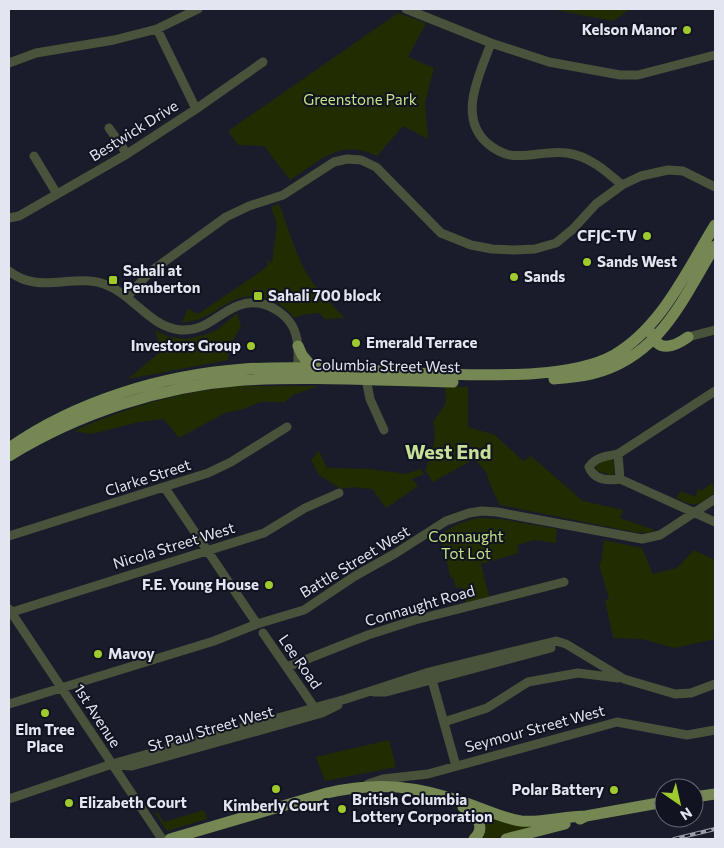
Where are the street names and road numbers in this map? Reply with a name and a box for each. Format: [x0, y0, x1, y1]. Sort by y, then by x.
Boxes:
street label: Bestwick Drive [86, 96, 181, 165]
street label: Columbia Street West [312, 355, 460, 375]
street label: Clarke Street [103, 455, 193, 499]
street label: Nicola Street West [111, 518, 237, 572]
street label: Battle Street West [296, 521, 413, 601]
street label: Connaught Road [363, 581, 477, 629]
street label: Lee Road [276, 631, 326, 692]
street label: 1st Avenue [71, 680, 125, 751]
street label: St Paul Street West [146, 701, 276, 755]
street label: Seymour Street West [463, 701, 607, 755]

